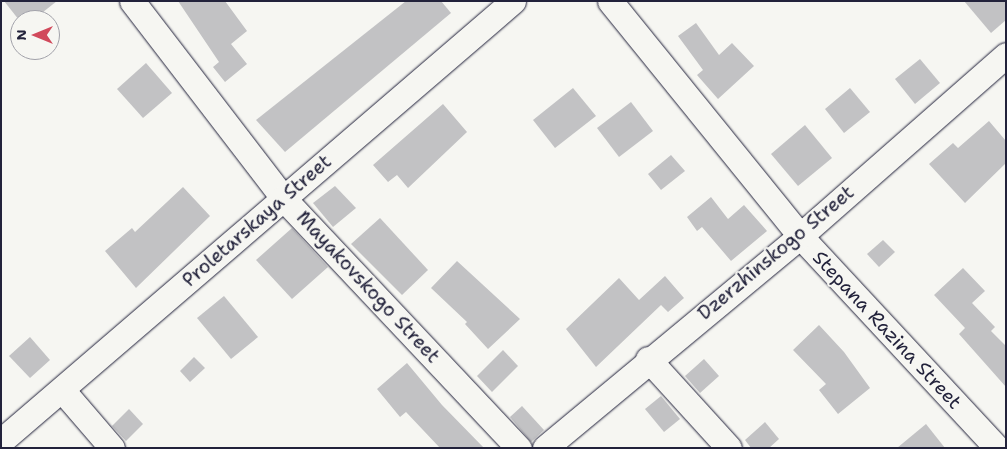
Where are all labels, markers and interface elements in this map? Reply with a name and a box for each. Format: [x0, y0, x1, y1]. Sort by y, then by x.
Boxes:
north arrow [10, 10, 60, 60]
text: N [12, 29, 30, 41]
street label: Proletarskaya Street [178, 150, 336, 292]
street label: Dzerzhinskogo Street [693, 181, 859, 325]
street label: Mayakovskogo Street [292, 206, 444, 368]
street label: Stepana Razina Street [808, 246, 966, 414]

